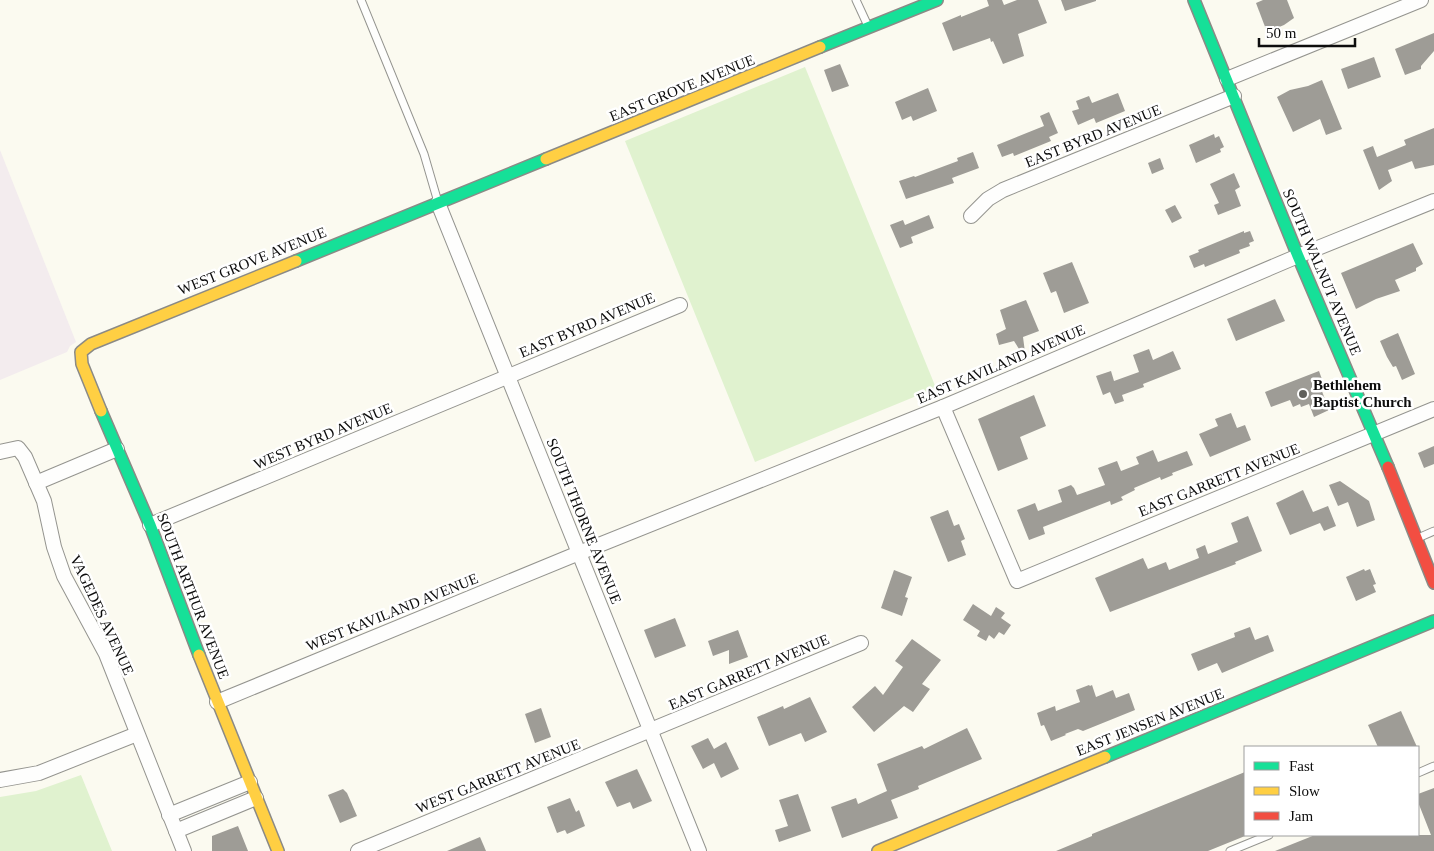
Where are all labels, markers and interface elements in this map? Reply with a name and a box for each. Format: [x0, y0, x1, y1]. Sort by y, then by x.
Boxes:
scale bar [1259, 15, 1355, 47]
text: 50 m [1266, 25, 1297, 41]
street label: EAST GROVE AVENUE [607, 51, 757, 125]
street label: EAST BYRD AVENUE [1023, 101, 1163, 171]
street label: SOUTH WALNUT AVENUE [1280, 186, 1364, 358]
street label: WEST GROVE AVENUE [175, 224, 329, 298]
street label: EAST BYRD AVENUE [517, 289, 657, 361]
street label: EAST KAVILAND AVENUE [915, 321, 1087, 407]
place label: Bethlehem Baptist Church [1313, 377, 1412, 410]
marker: Bethlehem Baptist Church [1297, 388, 1309, 400]
street label: WEST BYRD AVENUE [251, 400, 395, 472]
street label: SOUTH THORNE AVENUE [543, 436, 625, 606]
street label: EAST GARRETT AVENUE [1136, 440, 1302, 520]
street label: SOUTH ARTHUR AVENUE [154, 511, 232, 681]
street label: VAGEDES AVENUE [67, 552, 137, 678]
street label: WEST KAVILAND AVENUE [304, 570, 480, 654]
street label: EAST GARRETT AVENUE [666, 631, 832, 713]
street label: EAST JENSEN AVENUE [1074, 685, 1226, 759]
street label: WEST GARRETT AVENUE [413, 736, 583, 816]
legend [1244, 746, 1419, 836]
text: Fast [1289, 758, 1315, 774]
text: Slow [1289, 783, 1320, 799]
text: Jam [1289, 808, 1313, 824]

